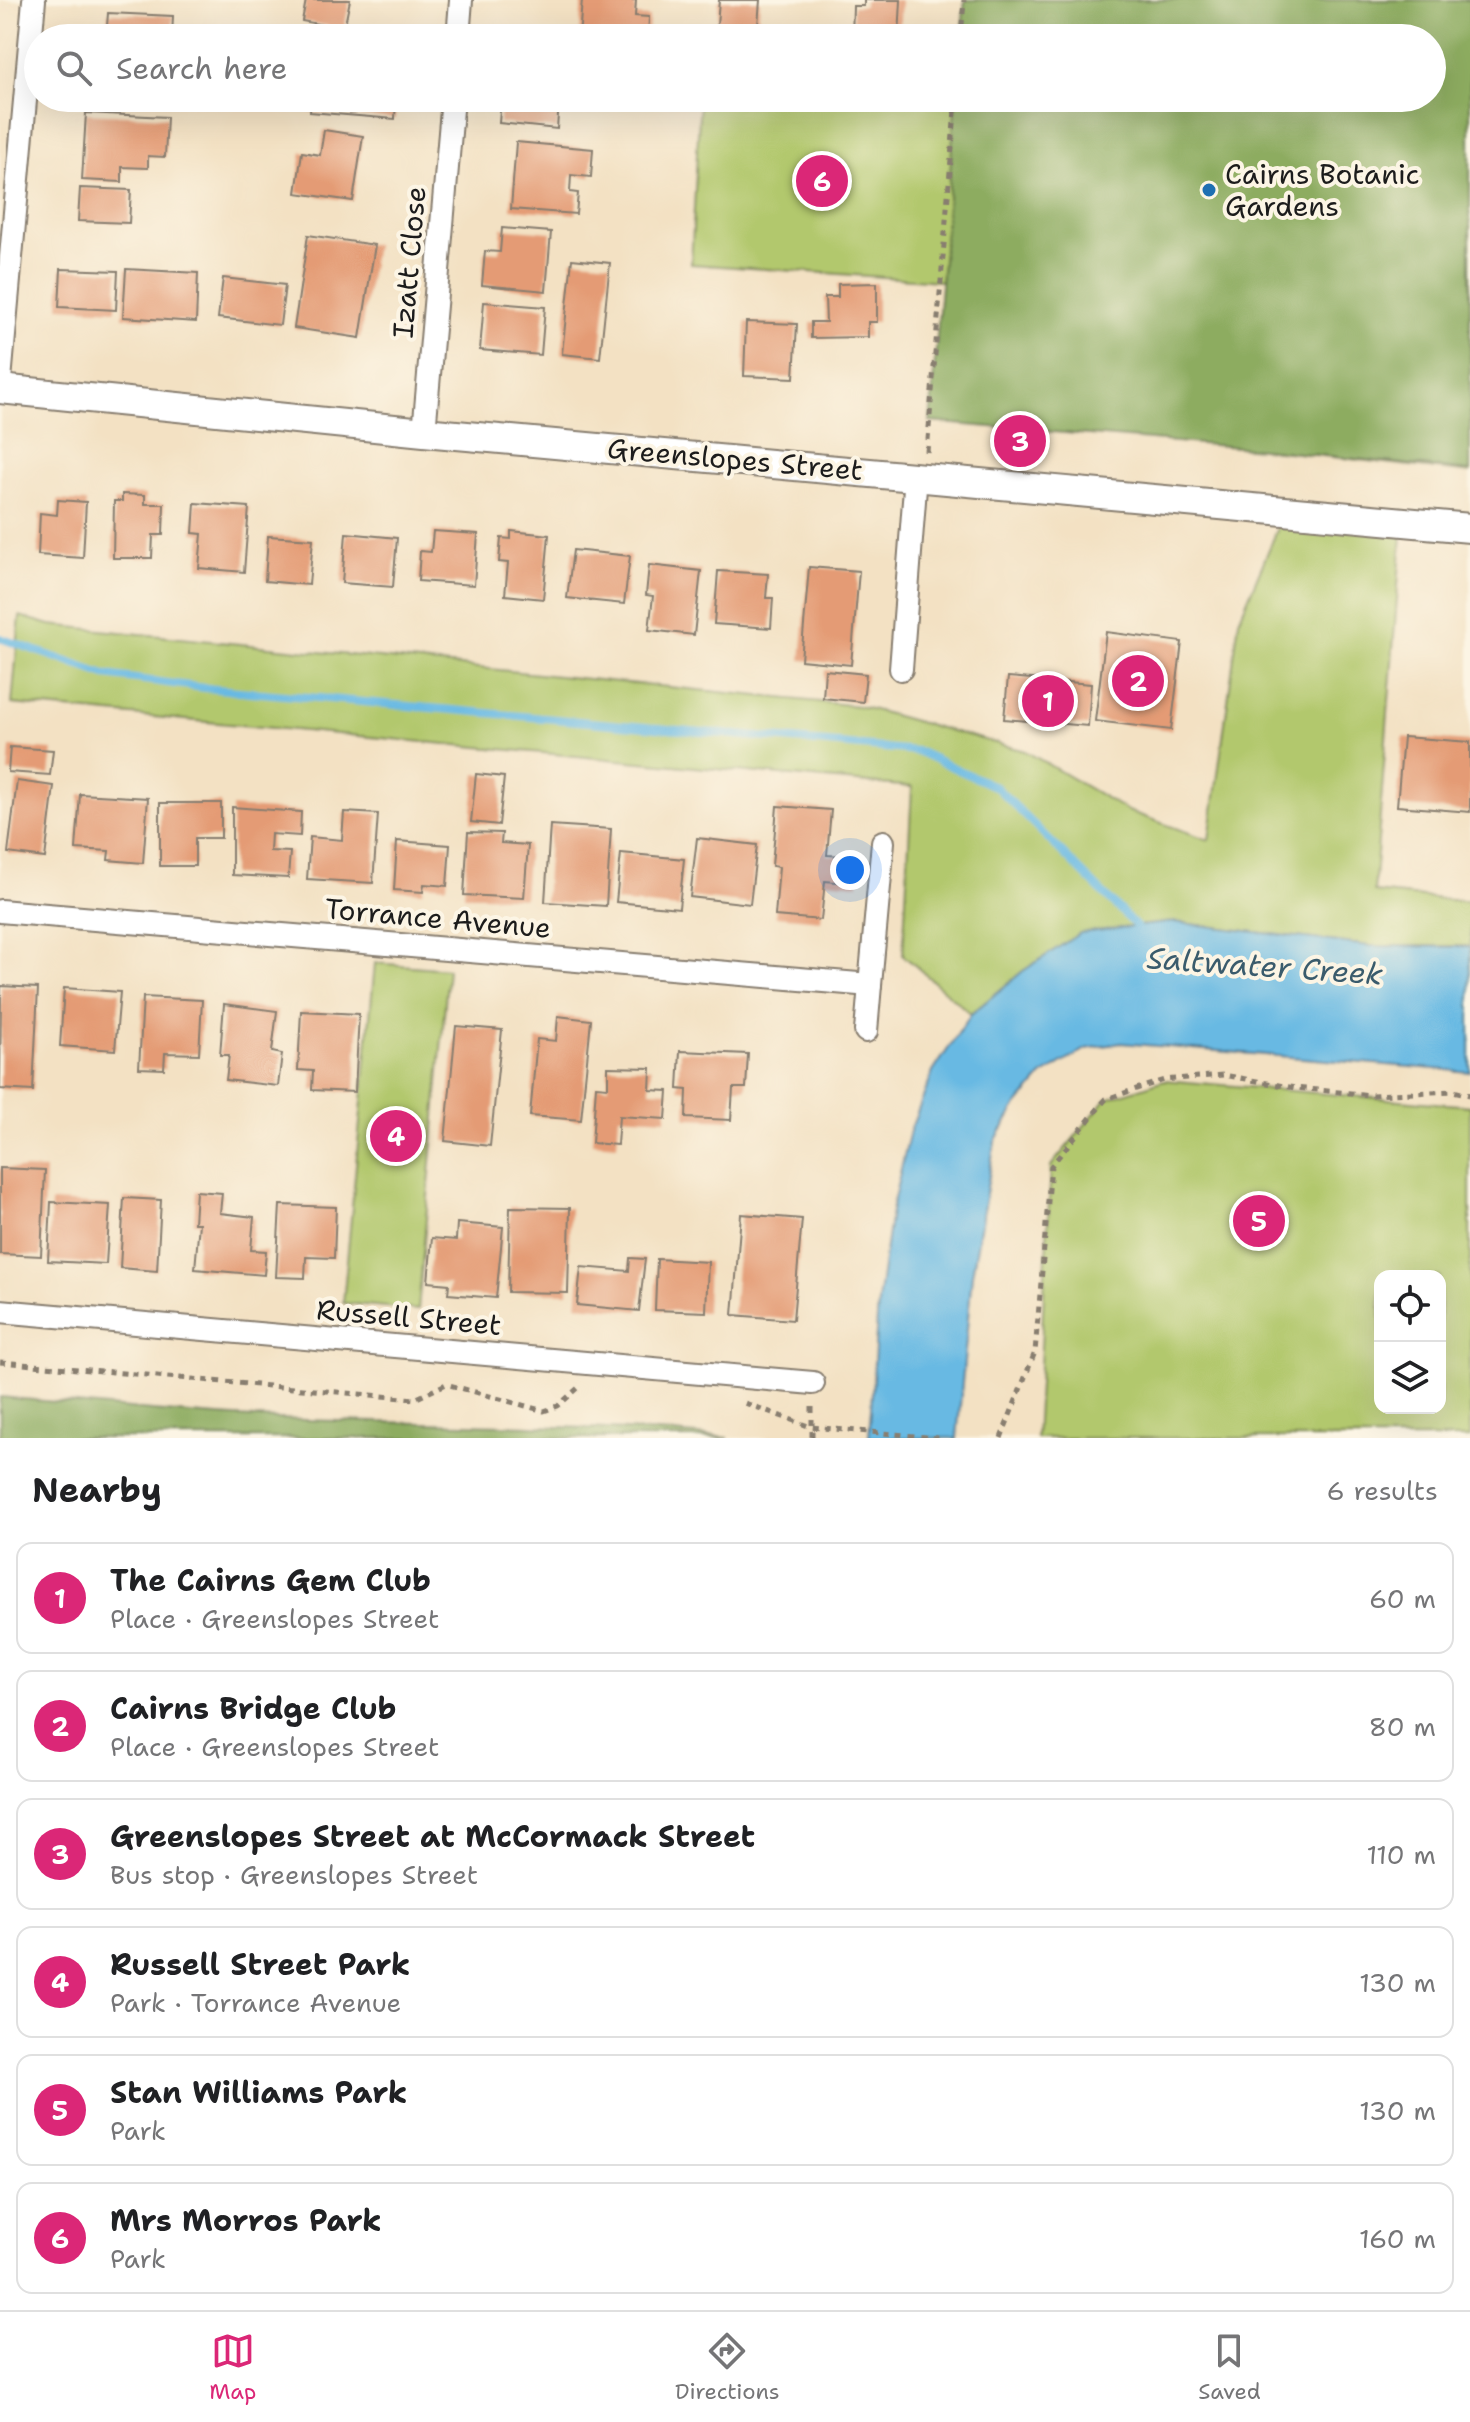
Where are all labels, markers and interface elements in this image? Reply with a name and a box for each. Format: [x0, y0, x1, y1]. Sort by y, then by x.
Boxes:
search box [24, 24, 1446, 112]
icon: search [52, 46, 96, 90]
text: Search here [116, 48, 287, 89]
pin: 6 [796, 151, 848, 211]
place label: Cairns Botanic Gardens [1225, 155, 1420, 225]
marker: Cairns Botanic Gardens [1200, 181, 1218, 199]
street label: Izatt Close [383, 185, 435, 339]
pin: 3 [994, 411, 1046, 471]
street label: Greenslopes Street [606, 429, 864, 489]
pin: 2 [1112, 651, 1164, 711]
pin: 1 [1022, 671, 1074, 731]
your location [830, 850, 870, 890]
street label: Torrance Avenue [323, 889, 553, 947]
water label: Saltwater Creek [1146, 937, 1384, 995]
pin: 4 [370, 1106, 422, 1166]
pin: 5 [1233, 1191, 1285, 1251]
map controls [1374, 1270, 1446, 1414]
button: locate [1374, 1270, 1446, 1342]
street label: Russell Street [315, 1290, 503, 1344]
button: layers [1374, 1342, 1446, 1414]
text: Nearby [32, 1467, 162, 1513]
text: 6 results [1326, 1473, 1438, 1508]
text: The Cairns Gem Club [110, 1560, 431, 1601]
text: 1 [54, 1581, 66, 1616]
text: 60 m [1369, 1581, 1436, 1616]
text: Place · Greenslopes Street [110, 1601, 439, 1636]
text: Cairns Bridge Club [110, 1688, 397, 1729]
text: 2 [51, 1709, 69, 1744]
text: 80 m [1369, 1709, 1436, 1744]
text: Place · Greenslopes Street [110, 1729, 439, 1764]
text: Greenslopes Street at McCormack Street [110, 1816, 755, 1857]
text: 3 [51, 1837, 69, 1872]
text: 110 m [1366, 1837, 1436, 1872]
text: Bus stop · Greenslopes Street [110, 1857, 478, 1892]
text: Russell Street Park [110, 1944, 410, 1985]
text: 4 [51, 1965, 69, 2000]
text: 130 m [1359, 1965, 1436, 2000]
text: Park · Torrance Avenue [110, 1985, 401, 2020]
text: Stan Williams Park [110, 2072, 407, 2113]
text: 5 [52, 2093, 68, 2128]
text: 130 m [1359, 2093, 1436, 2128]
text: Park [110, 2113, 166, 2148]
text: Mrs Morros Park [110, 2200, 382, 2241]
text: 6 [51, 2221, 69, 2256]
text: 160 m [1359, 2221, 1436, 2256]
text: Park [110, 2241, 166, 2276]
tab: Map [209, 2329, 256, 2406]
tab: Directions [675, 2329, 780, 2406]
tab: Saved [1198, 2329, 1261, 2406]

